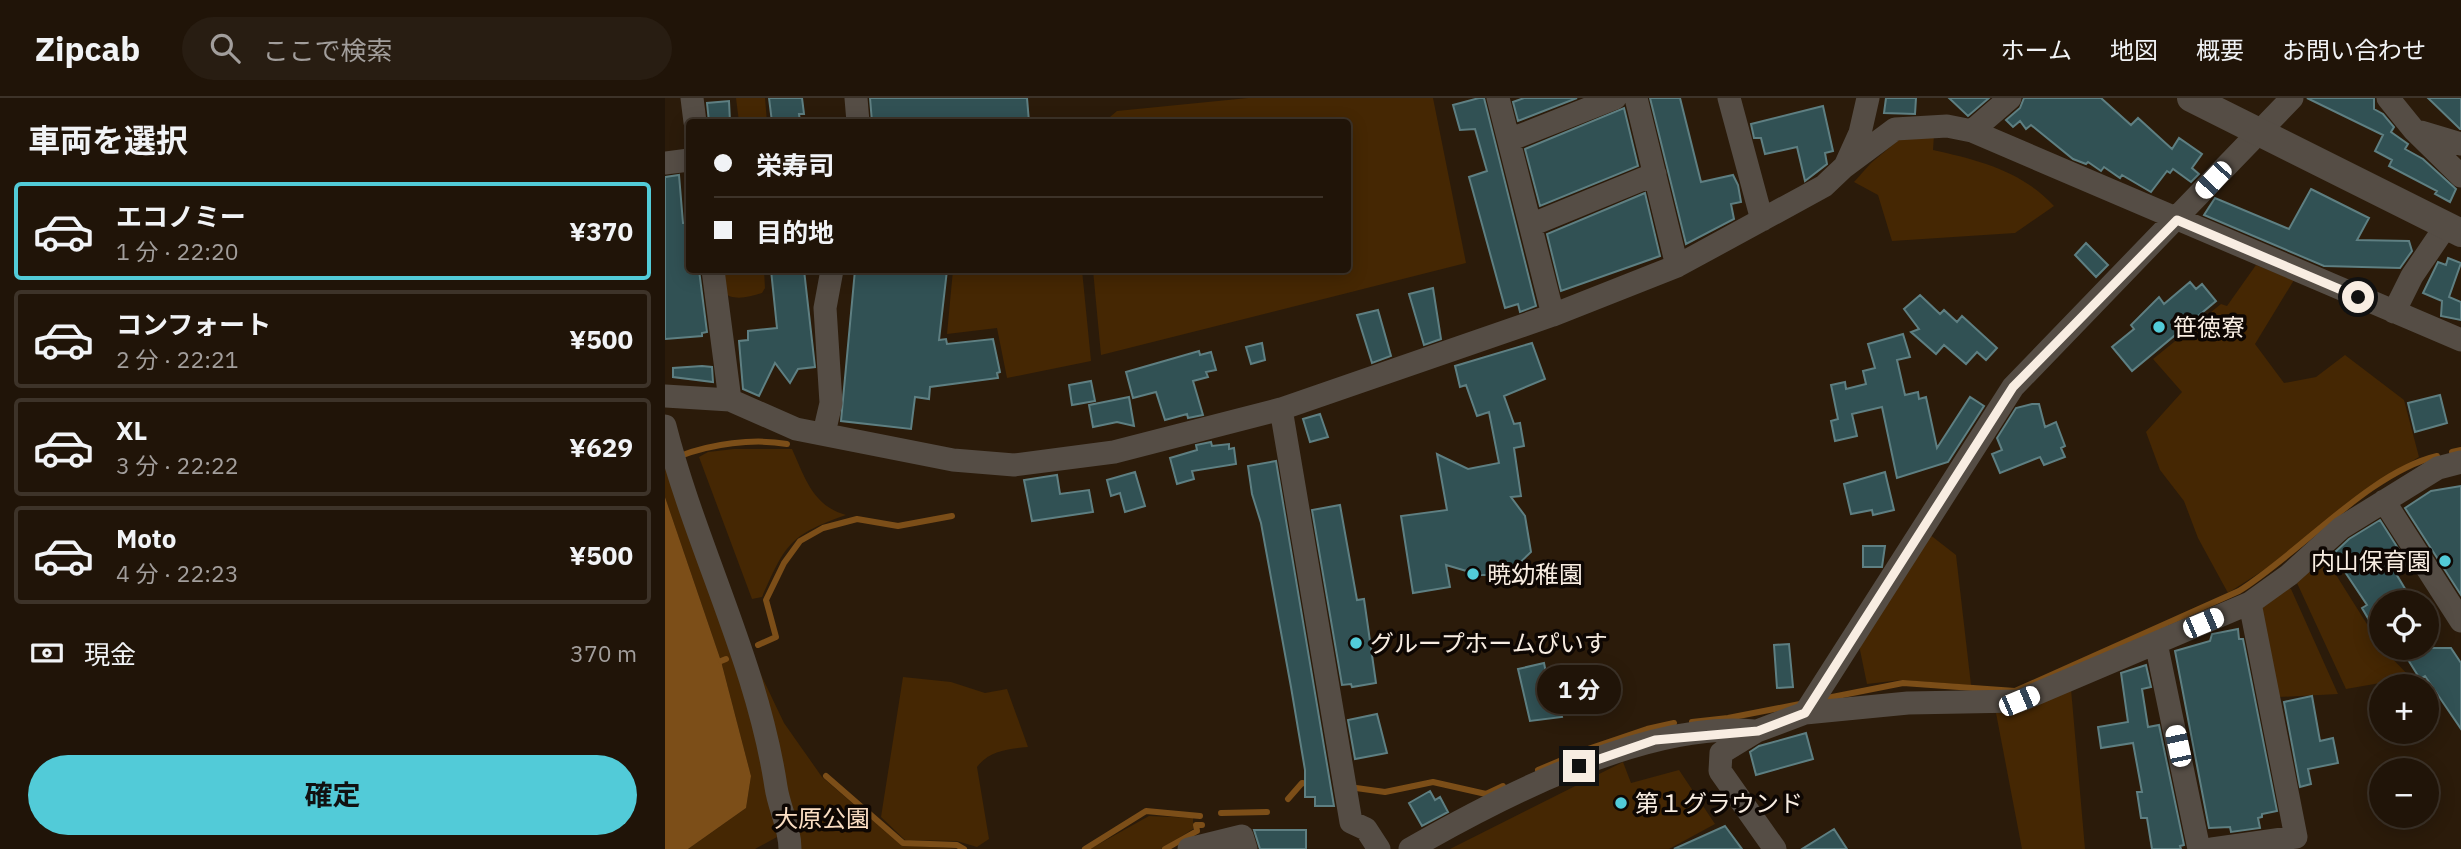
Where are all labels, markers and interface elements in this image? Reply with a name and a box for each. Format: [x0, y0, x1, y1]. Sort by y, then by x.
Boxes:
search box [182, 17, 672, 80]
text: Zipcab [35, 27, 140, 70]
icon: search [206, 29, 244, 67]
text: ここで検索 [262, 33, 392, 67]
text: ホーム [2001, 34, 2072, 66]
text: 地図 [2110, 34, 2158, 66]
text: 概要 [2196, 34, 2244, 66]
text: お問い合わせ [2282, 34, 2426, 66]
text: 車両を選択 [28, 119, 188, 161]
text: 栄寿司 [756, 148, 834, 182]
car [2191, 157, 2236, 203]
text: エコノミー [116, 199, 246, 233]
icon: car [32, 200, 95, 263]
text: ¥370 [569, 214, 633, 248]
text: 目的地 [756, 215, 834, 249]
text: 1 分 · 22:20 [116, 236, 239, 266]
route start [2342, 281, 2374, 313]
text: コンフォート [116, 307, 271, 341]
icon: car [32, 308, 95, 371]
place label: 笹徳寮 [2173, 311, 2245, 343]
marker: 笹徳寮 [2151, 319, 2167, 335]
text: ¥500 [569, 322, 633, 356]
text: 2 分 · 22:21 [116, 344, 239, 374]
text: XL [116, 413, 147, 447]
icon: car [32, 416, 95, 479]
text: ¥629 [569, 430, 633, 464]
text: 3 分 · 22:22 [116, 450, 239, 480]
text: Moto [116, 521, 176, 555]
icon: car [32, 524, 95, 587]
text: ¥500 [569, 538, 633, 572]
place label: 内山保育園 [2311, 545, 2431, 577]
marker: 内山保育園 [2437, 553, 2453, 569]
text: 4 分 · 22:23 [116, 558, 239, 588]
place label: 暁幼稚園 [1487, 558, 1583, 590]
marker: 暁幼稚園 [1465, 566, 1481, 582]
map controls [2369, 590, 2439, 828]
button: locate [2369, 590, 2439, 660]
car [2180, 605, 2227, 641]
place label: グループホームぴいす [1370, 627, 1608, 659]
icon: cash [28, 634, 66, 672]
marker: グループホームぴいす [1348, 635, 1364, 651]
text: 現金 [84, 637, 136, 671]
text: 370 m [570, 638, 637, 668]
callout: 1 分 [1537, 664, 1621, 714]
text: 1 分 [1558, 674, 1600, 704]
button: + [2369, 674, 2439, 744]
car [1996, 683, 2043, 719]
car [2164, 723, 2193, 769]
route end [1563, 750, 1595, 782]
button: 確定 [28, 755, 637, 835]
button: − [2369, 758, 2439, 828]
place label: 第１グラウンド [1635, 787, 1803, 819]
marker: 第１グラウンド [1613, 795, 1629, 811]
park label: 大原公園 [774, 802, 870, 834]

